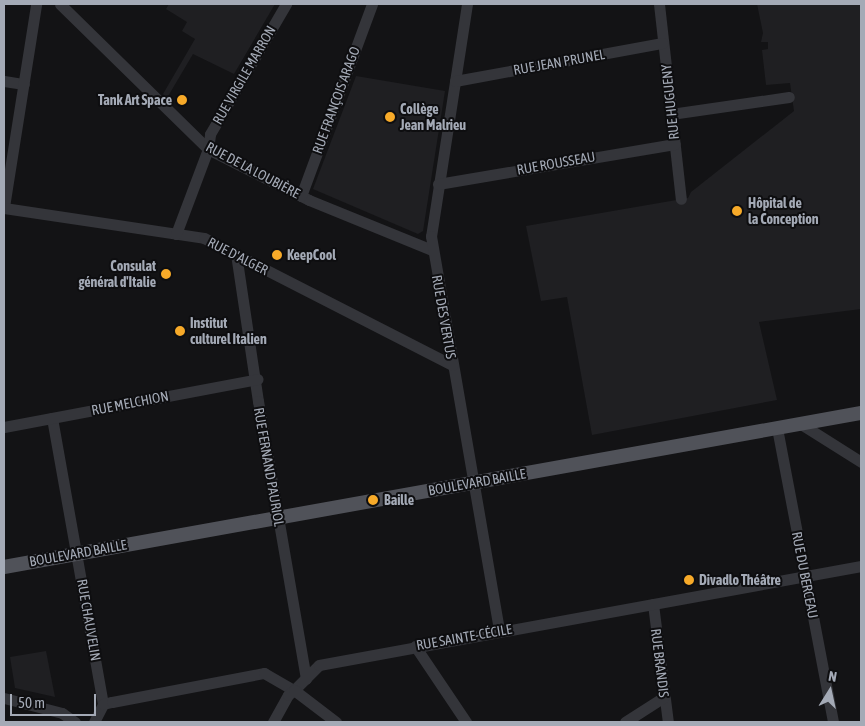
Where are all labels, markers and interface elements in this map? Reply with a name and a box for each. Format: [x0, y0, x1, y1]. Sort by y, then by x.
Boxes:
street label: RUE VIRGILE MARRON [209, 23, 279, 127]
street label: RUE FRANÇOIS ARAGO [309, 44, 363, 156]
street label: RUE JEAN PRUNEL [512, 46, 606, 78]
street label: RUE HUGUENY [658, 63, 682, 141]
place label: Tank Art Space [98, 92, 172, 108]
marker: Tank Art Space [176, 94, 188, 106]
place label: Collège Jean Malrieu [400, 101, 466, 134]
marker: Collège Jean Malrieu [384, 111, 396, 123]
street label: RUE DE LA LOUBIÈRE [203, 138, 303, 202]
street label: RUE ROUSSEAU [516, 148, 596, 178]
place label: Hôpital de la Conception [748, 195, 819, 228]
marker: Hôpital de la Conception [730, 204, 744, 218]
street label: RUE D'ALGER [205, 234, 271, 278]
place label: KeepCool [287, 247, 336, 263]
marker: KeepCool [271, 249, 283, 261]
place label: Consulat général d'Italie [78, 258, 156, 290]
marker: Consulat général d'Italie [160, 268, 172, 280]
street label: RUE DES VERTUS [428, 274, 460, 360]
place label: Institut culturel Italien [190, 315, 267, 348]
marker: Institut culturel Italien [174, 325, 186, 337]
street label: RUE MELCHION [90, 387, 170, 419]
street label: RUE FERNAND PAURIOL [250, 406, 288, 528]
street label: BOULEVARD BAILLE [427, 465, 527, 499]
place label: Baille [384, 492, 414, 508]
marker: Baille [366, 493, 380, 507]
street label: RUE DU BERCEAU [788, 530, 822, 620]
street label: BOULEVARD BAILLE [28, 536, 128, 570]
place label: Divadlo Théâtre [699, 572, 781, 588]
marker: Divadlo Théâtre [683, 574, 695, 586]
street label: RUE CHAUVELIN [74, 578, 104, 662]
street label: RUE SAINTE-CÉCILE [415, 620, 513, 654]
street label: RUE BRANDIS [647, 628, 673, 698]
north arrow [805, 666, 855, 716]
text: N [827, 668, 838, 685]
scale bar [12, 684, 99, 716]
text: 50 m [18, 694, 45, 711]

